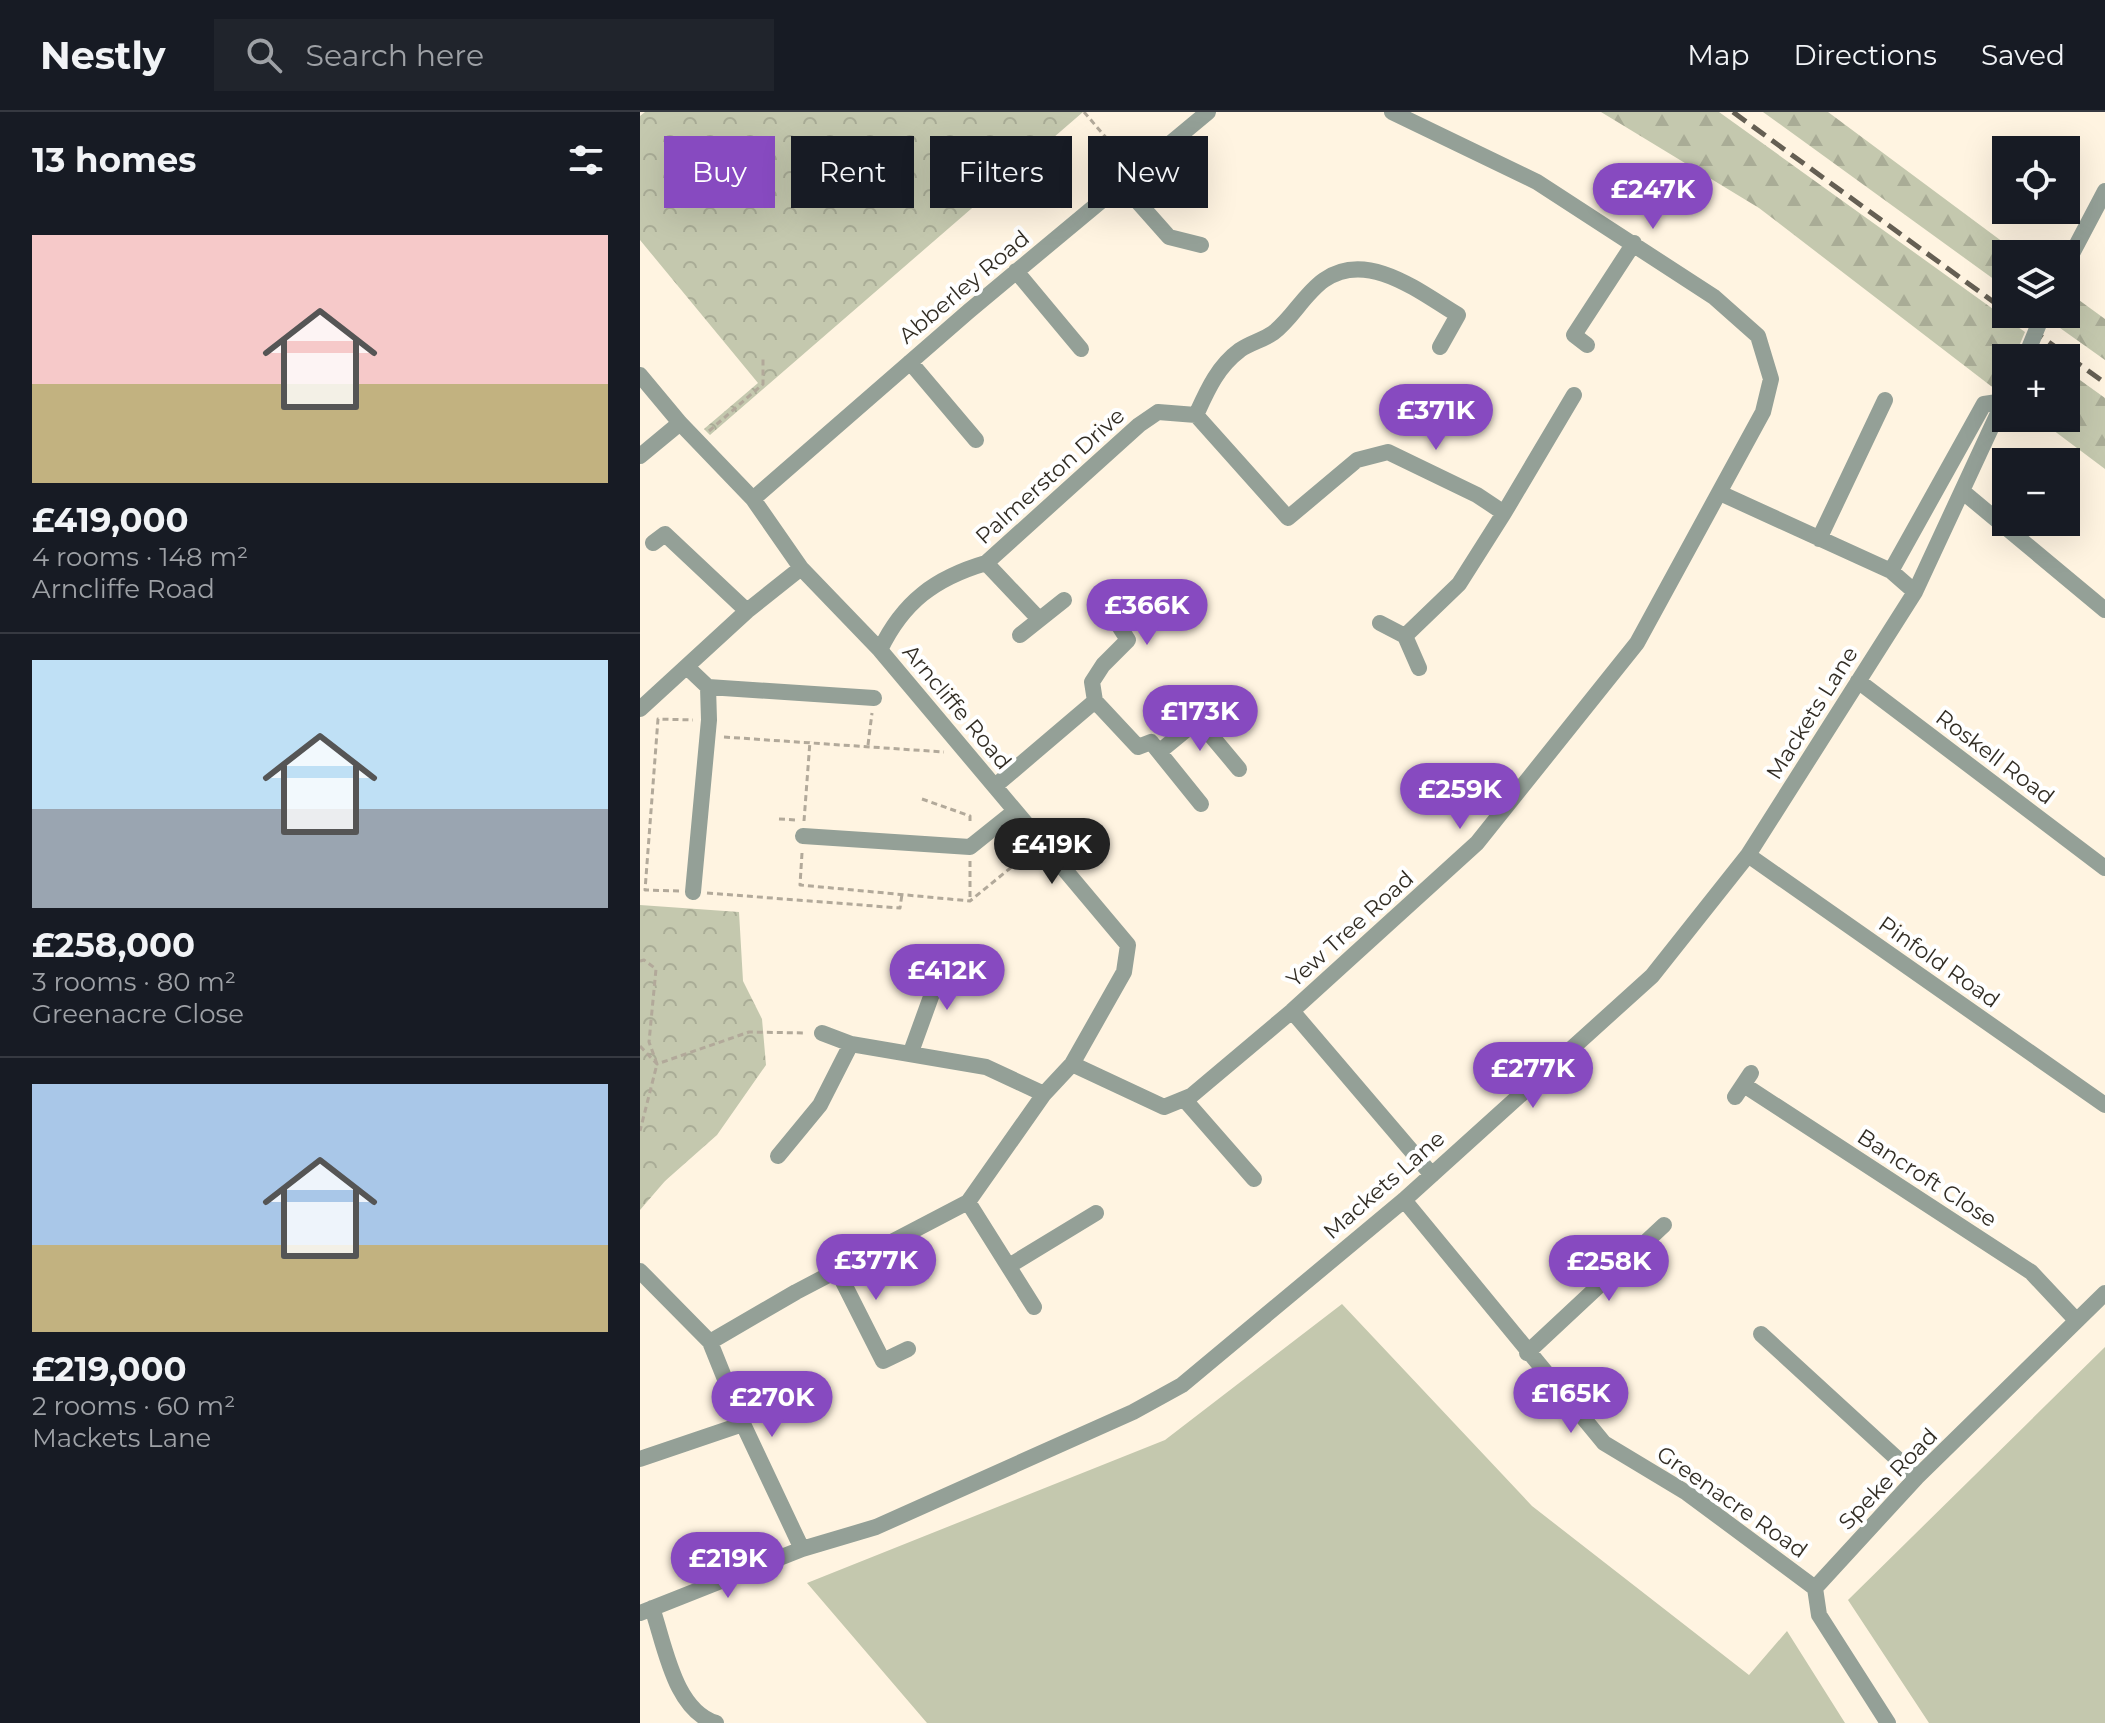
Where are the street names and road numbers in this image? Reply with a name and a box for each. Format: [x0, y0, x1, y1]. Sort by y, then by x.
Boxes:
street label: Abberley Road [893, 225, 1035, 349]
street label: Palmerston Drive [970, 402, 1130, 550]
street label: Arncliffe Road [897, 639, 1017, 775]
street label: Mackets Lane [1760, 642, 1864, 784]
street label: Roskell Road [1930, 704, 2060, 810]
street label: Yew Tree Road [1281, 865, 1419, 993]
street label: Pinfold Road [1873, 910, 2005, 1014]
street label: Bancroft Close [1852, 1123, 2002, 1233]
street label: Mackets Lane [1318, 1125, 1450, 1245]
street label: Speke Road [1833, 1423, 1943, 1535]
street label: Greenacre Road [1652, 1440, 1812, 1564]

